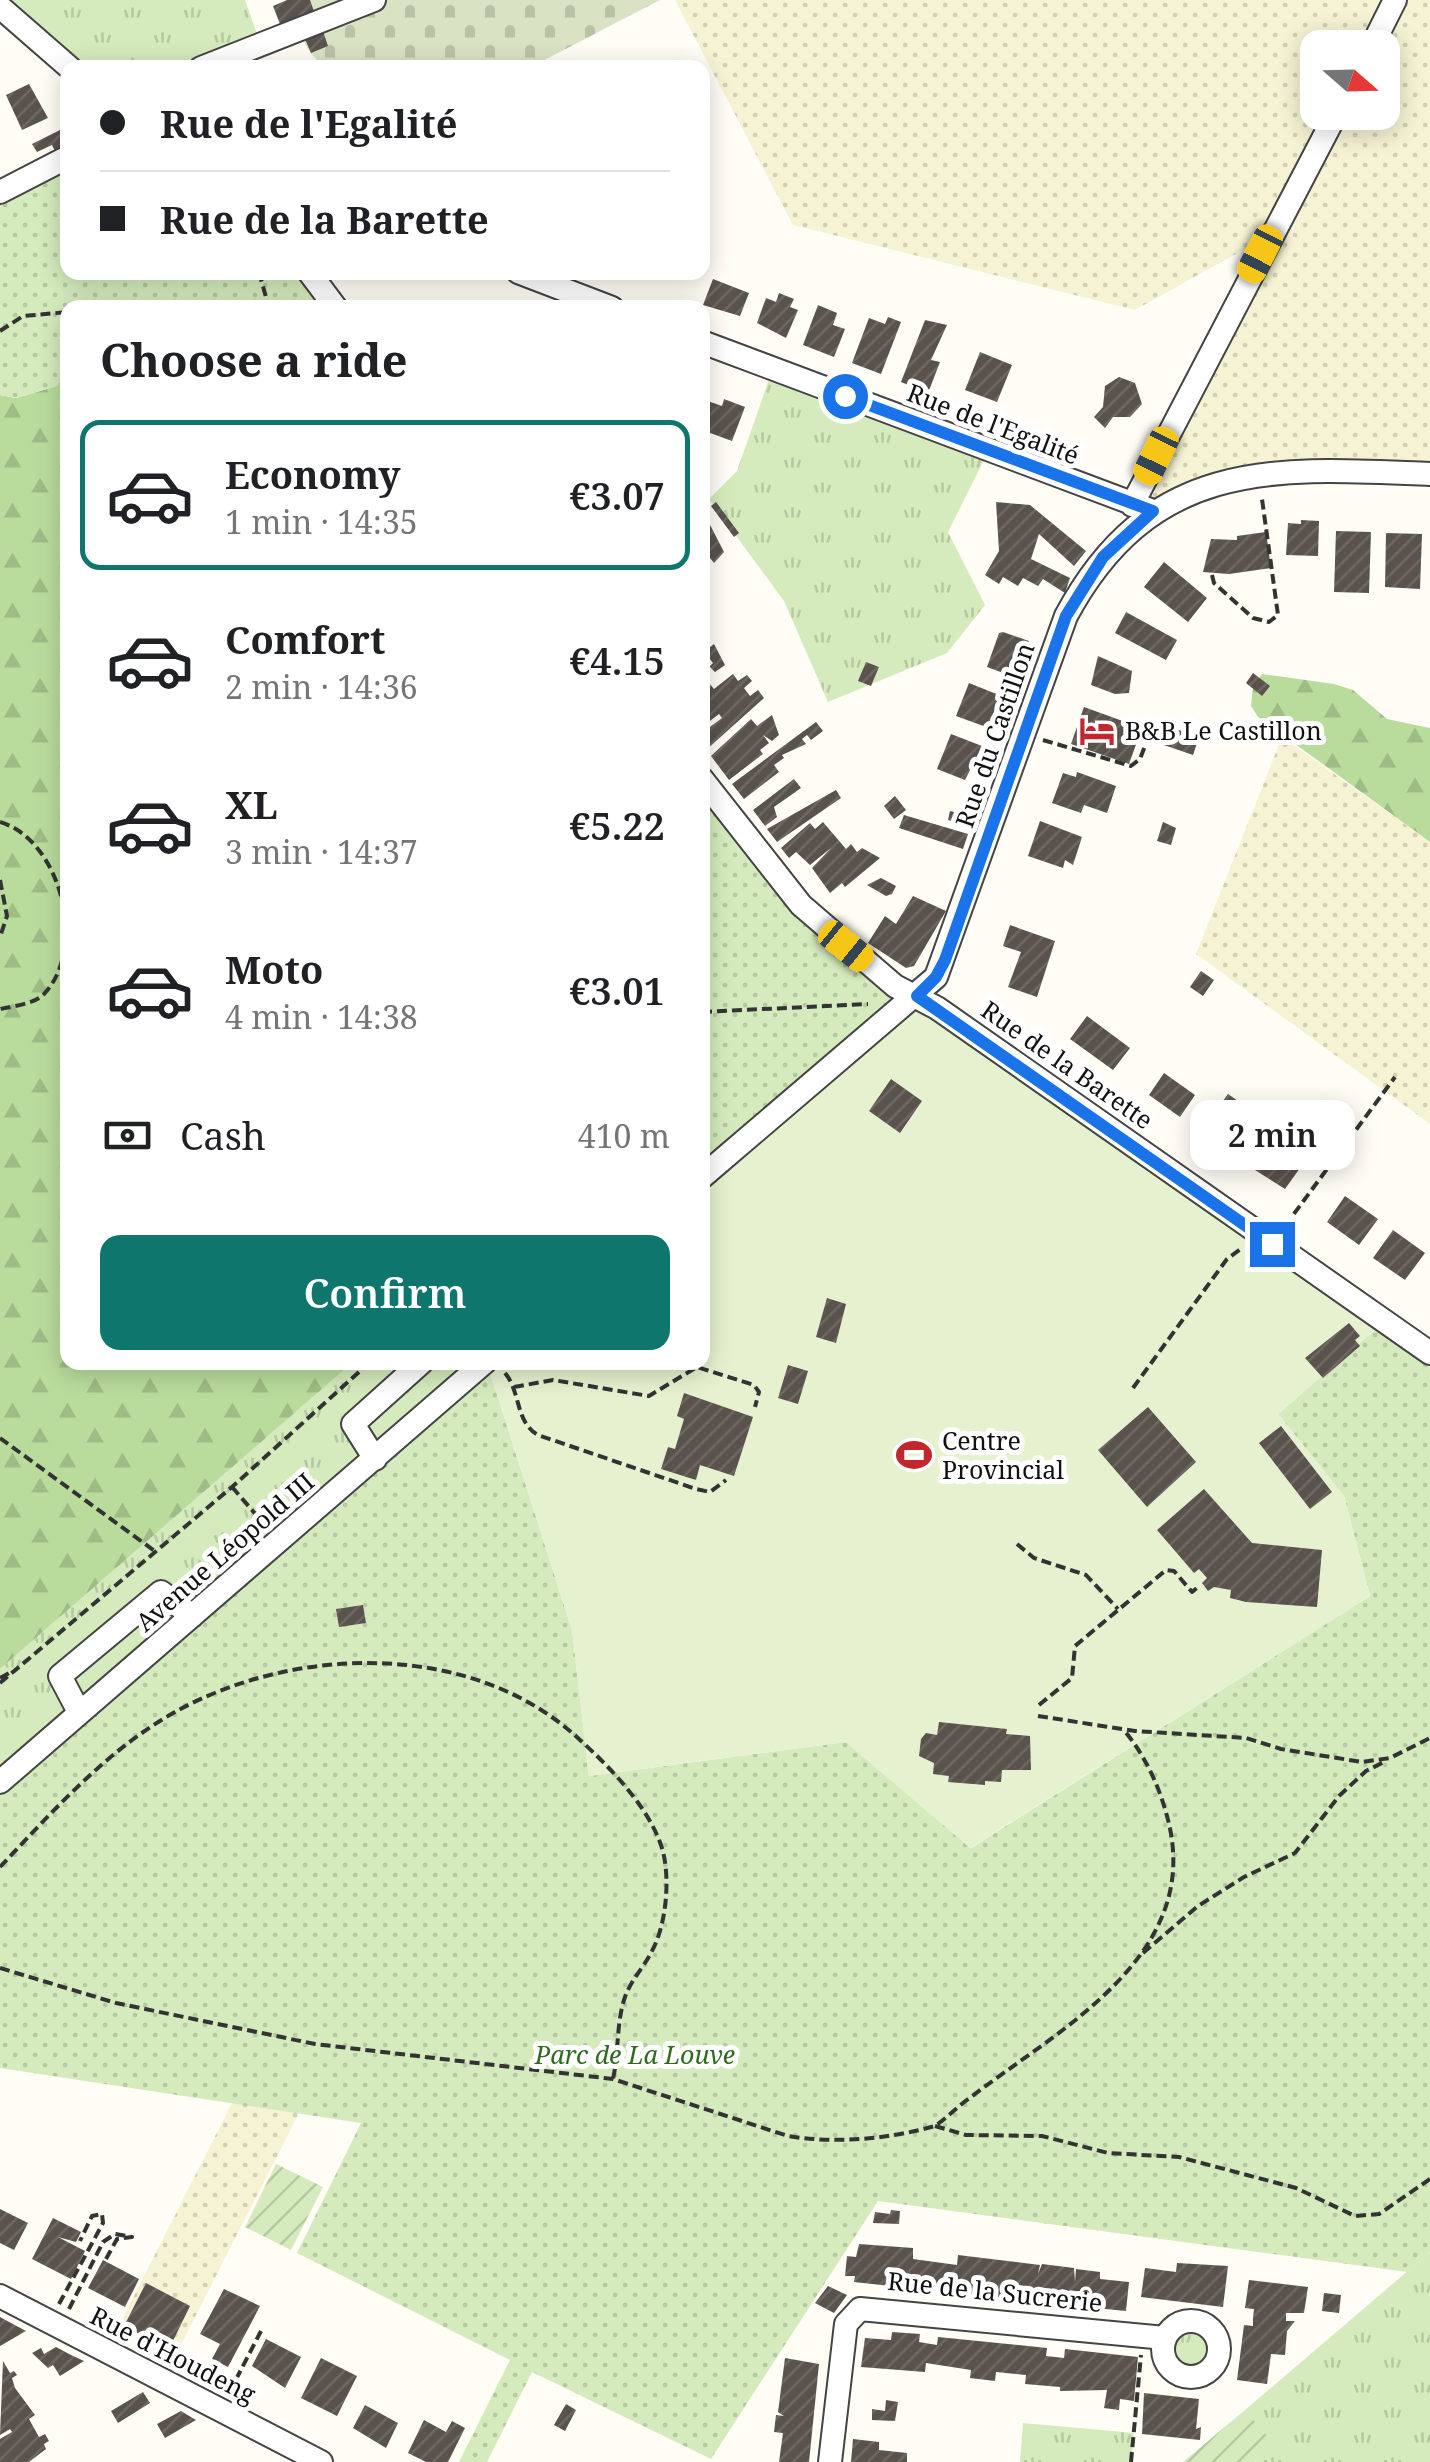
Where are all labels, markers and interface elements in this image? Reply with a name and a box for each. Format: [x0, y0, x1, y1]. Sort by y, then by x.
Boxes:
north arrow [1300, 30, 1400, 130]
map controls [1300, 30, 1400, 130]
text: Rue de l'Egalité [160, 97, 457, 149]
text: Rue de la Barette [160, 193, 489, 245]
car [1233, 220, 1287, 288]
text: Choose a ride [100, 329, 408, 390]
route start [823, 374, 868, 419]
street label: Rue de l'Egalité [902, 375, 1084, 471]
car [1129, 422, 1183, 490]
text: Economy [225, 448, 401, 500]
icon: car [105, 450, 195, 540]
text: €3.07 [569, 469, 665, 521]
text: 1 min · 14:35 [225, 500, 418, 543]
text: Comfort [225, 613, 385, 665]
icon: car [105, 615, 195, 705]
text: €4.15 [569, 634, 665, 686]
street label: Rue du Castillon [946, 638, 1042, 832]
text: 2 min · 14:36 [225, 665, 418, 708]
hotel icon: B&B Le Castillon [1078, 712, 1116, 750]
place label: B&B Le Castillon [1125, 713, 1322, 747]
text: XL [225, 778, 278, 830]
icon: car [105, 780, 195, 870]
text: €5.22 [569, 799, 665, 851]
text: 3 min · 14:37 [225, 830, 418, 873]
car [813, 915, 879, 977]
text: Moto [225, 943, 323, 995]
icon: car [105, 945, 195, 1035]
text: €3.01 [569, 964, 665, 1016]
street label: Rue de la Barette [975, 992, 1160, 1136]
text: 4 min · 14:38 [225, 995, 418, 1038]
callout: 2 min [1190, 1099, 1354, 1169]
icon: cash [100, 1108, 155, 1163]
text: Cash [180, 1109, 266, 1161]
text: 2 min [1228, 1113, 1317, 1156]
text: 410 m [578, 1114, 670, 1157]
route end [1250, 1222, 1295, 1267]
button: Confirm [100, 1235, 670, 1350]
place label: Centre Provincial [942, 1423, 1064, 1486]
sports icon: Centre Provincial [895, 1436, 933, 1474]
street label: Avenue Léopold III [128, 1464, 321, 1638]
park label: Parc de La Louve [534, 2037, 735, 2071]
street label: Rue de la Sucrerie [886, 2263, 1104, 2319]
street label: Rue d'Houdeng [85, 2298, 262, 2411]

